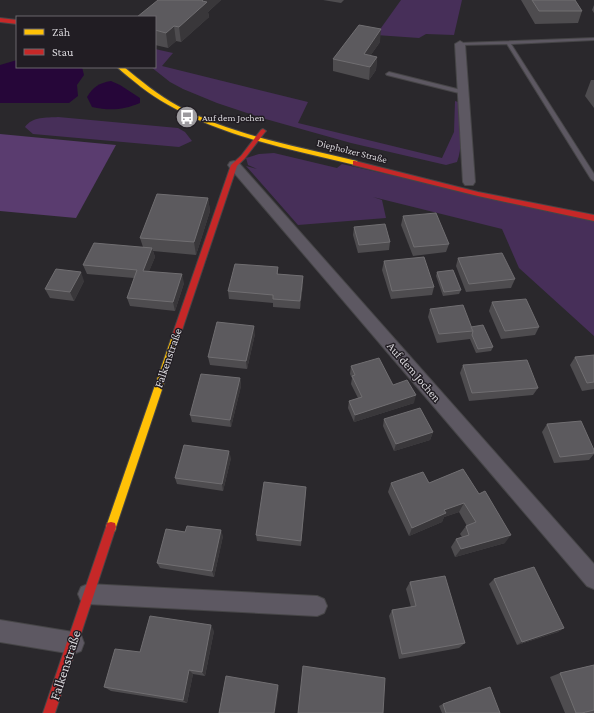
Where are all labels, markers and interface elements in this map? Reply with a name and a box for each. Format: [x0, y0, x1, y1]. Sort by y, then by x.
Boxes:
legend [16, 16, 156, 68]
text: Zäh [52, 25, 71, 39]
text: Stau [52, 45, 74, 59]
bus stop icon: Auf dem Jochen [174, 104, 200, 130]
place label: Auf dem Jochen [202, 112, 265, 123]
street label: Diepholzer Straße [316, 137, 389, 165]
street label: Falkenstraße [151, 326, 185, 390]
street label: Auf dem Jochen [384, 339, 444, 405]
street label: Falkenstraße [46, 628, 84, 702]

